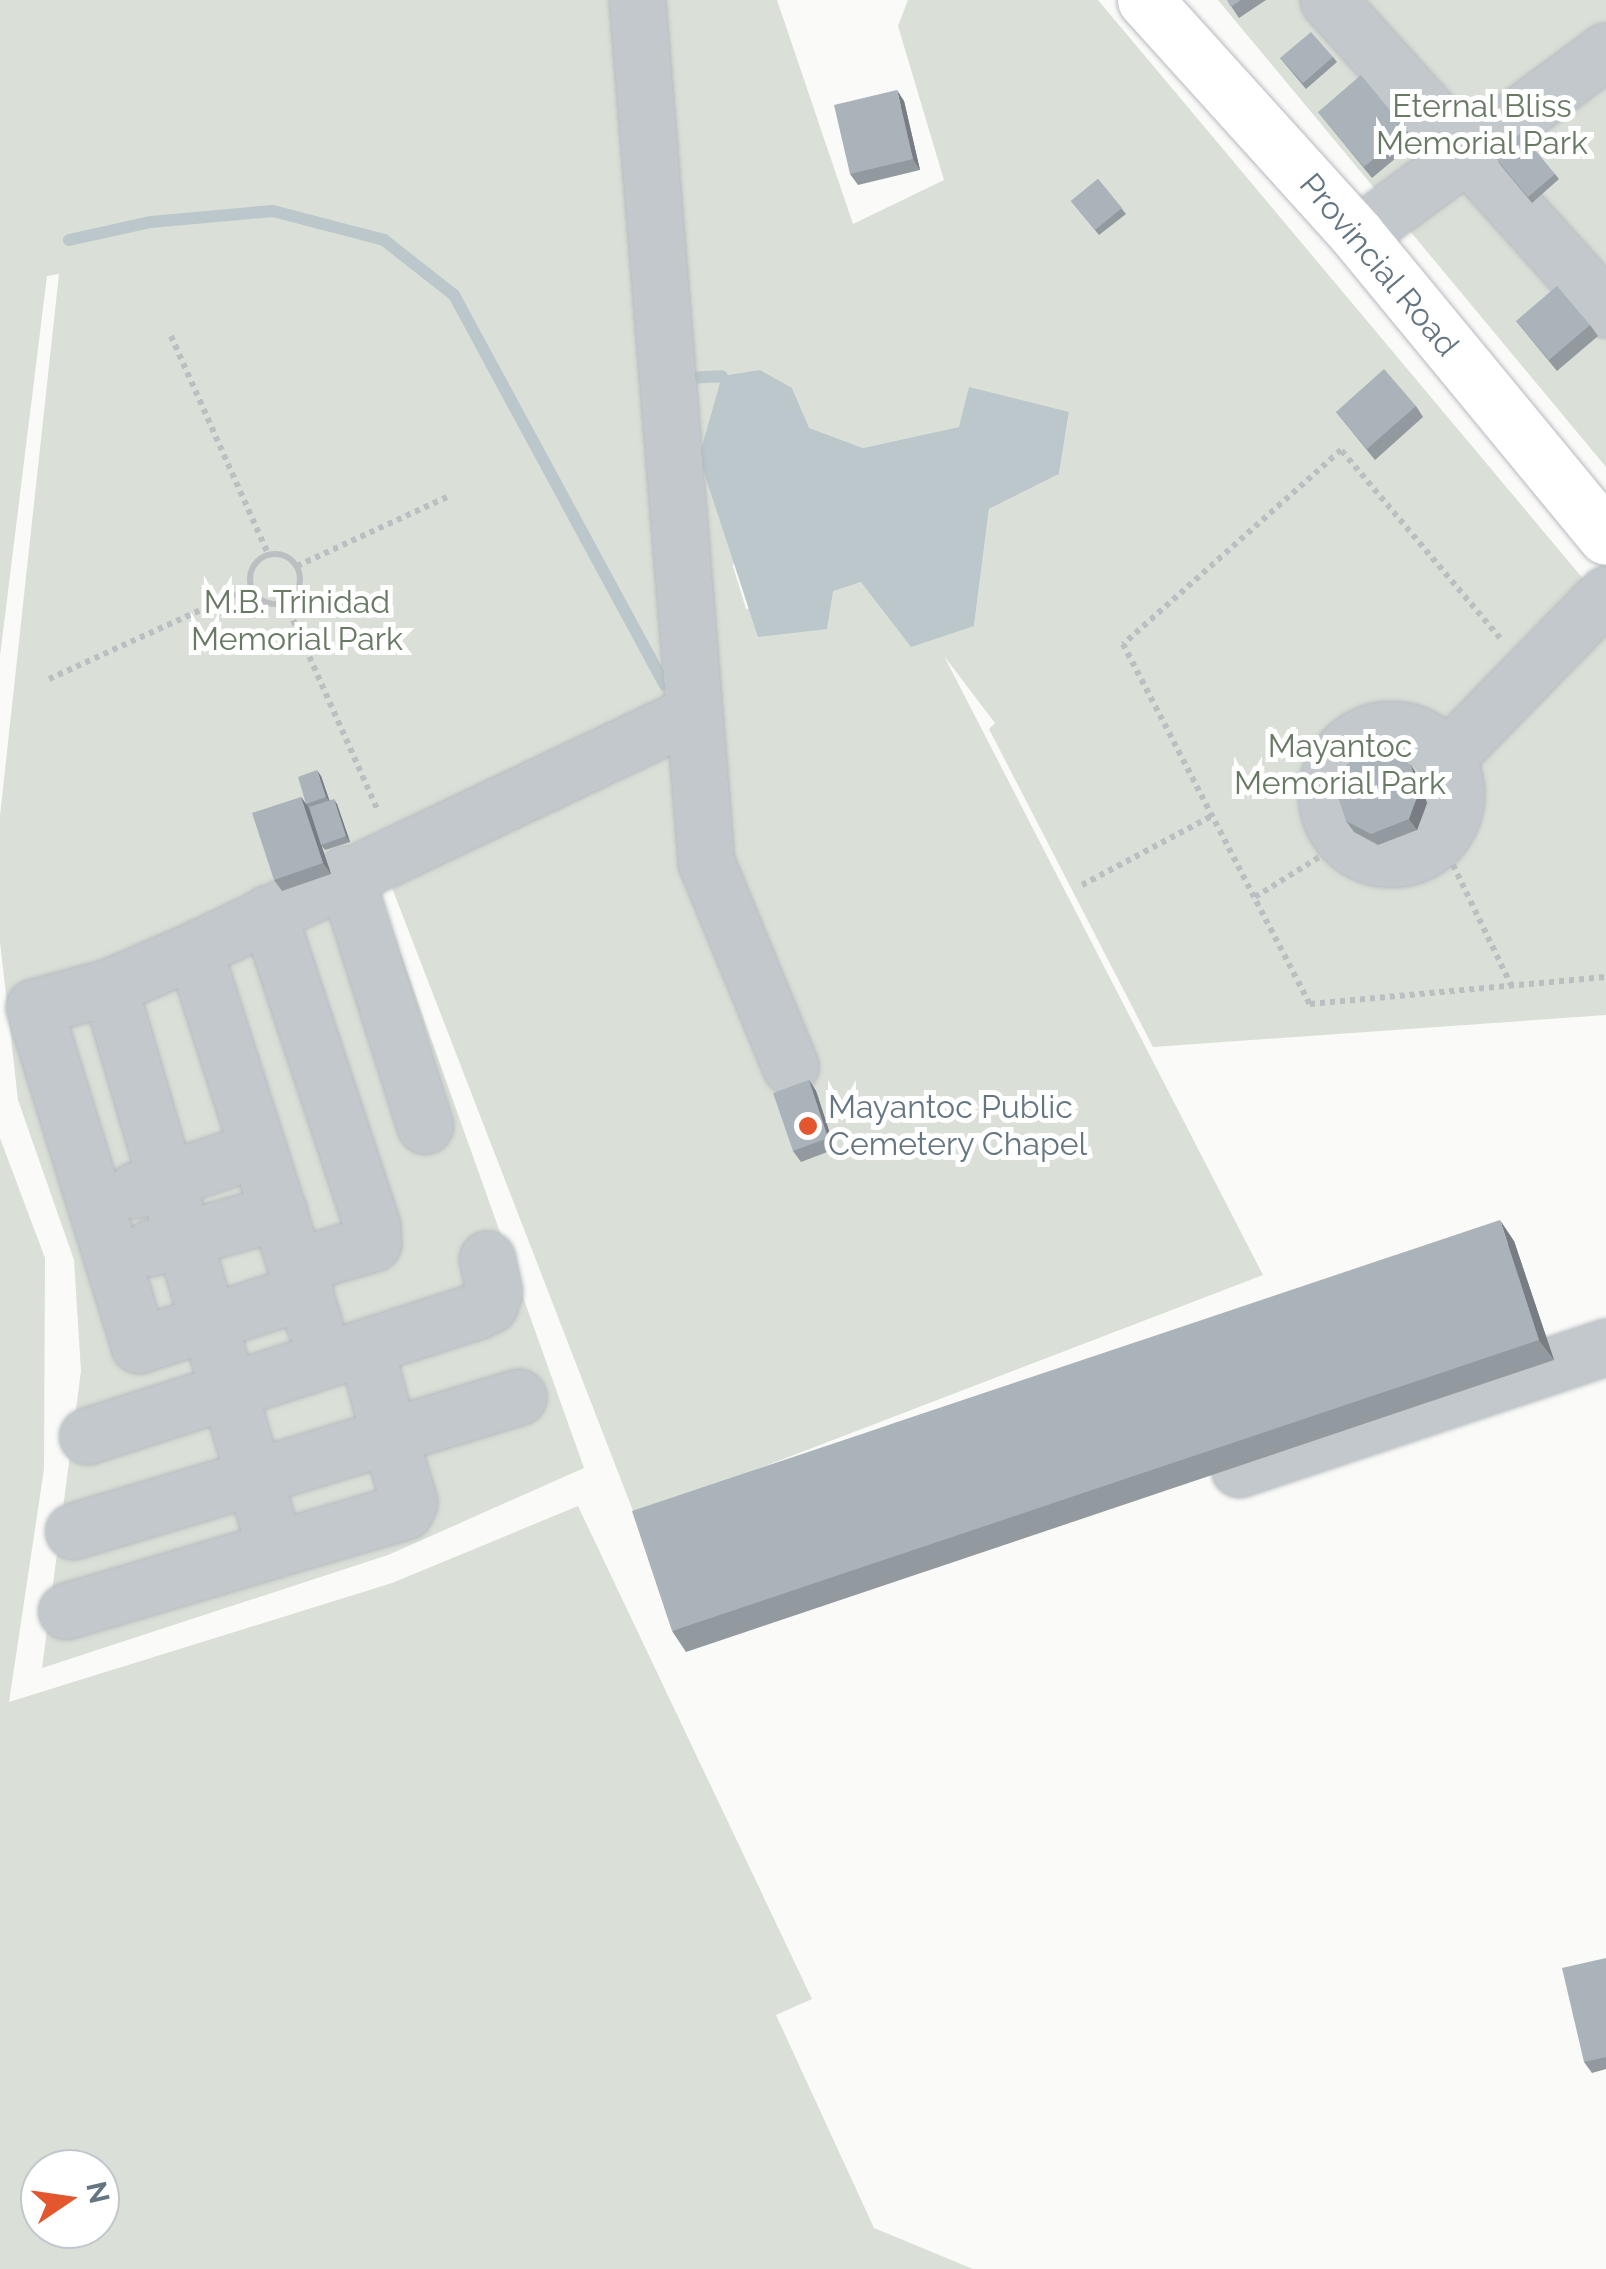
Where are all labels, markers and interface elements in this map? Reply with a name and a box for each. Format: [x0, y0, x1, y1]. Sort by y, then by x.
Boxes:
park label: Eternal Bliss Memorial Park [1376, 88, 1588, 163]
street label: Provincial Road [1291, 166, 1467, 364]
park label: M.B. Trinidad Memorial Park [191, 584, 403, 659]
park label: Mayantoc Memorial Park [1234, 728, 1446, 803]
place label: Mayantoc Public Cemetery Chapel [828, 1089, 1088, 1164]
marker: Mayantoc Public Cemetery Chapel [797, 1115, 819, 1137]
north arrow [20, 2149, 120, 2249]
text: N [79, 2178, 116, 2207]

